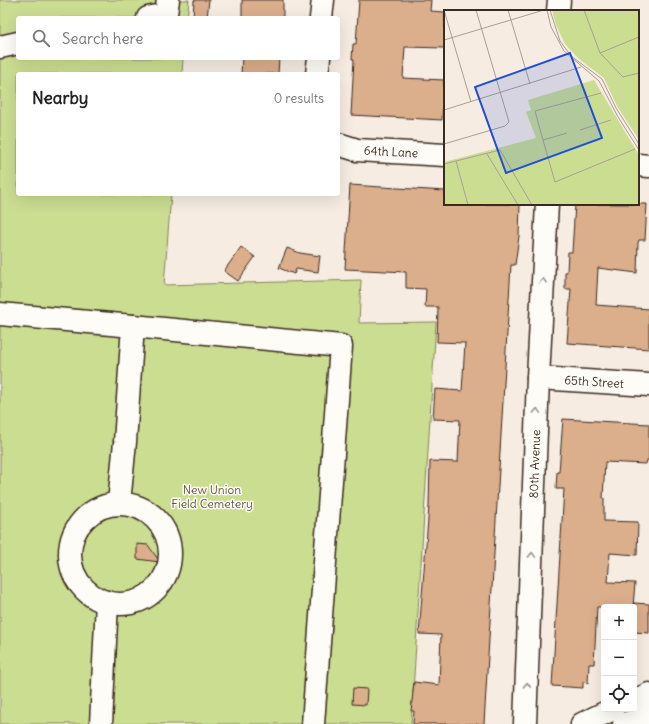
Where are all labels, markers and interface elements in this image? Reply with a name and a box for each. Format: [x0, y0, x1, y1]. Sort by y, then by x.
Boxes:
inset map [444, 10, 639, 205]
search box [16, 16, 340, 60]
icon: search [30, 27, 52, 49]
text: Search here [62, 29, 143, 48]
text: Nearby [32, 87, 88, 109]
text: 0 results [274, 90, 324, 107]
street label: 64th Lane [363, 143, 419, 160]
one-way arrow [539, 278, 548, 284]
street label: 65th Street [564, 372, 624, 391]
one-way arrow [533, 408, 541, 414]
street label: 80th Avenue [526, 429, 543, 499]
park label: New Union Field Cemetery [171, 482, 253, 511]
one-way arrow [527, 552, 536, 558]
map controls [601, 604, 637, 712]
button: + [601, 604, 637, 640]
button: − [601, 640, 637, 676]
button: locate [601, 676, 637, 712]
one-way arrow [522, 682, 531, 688]

